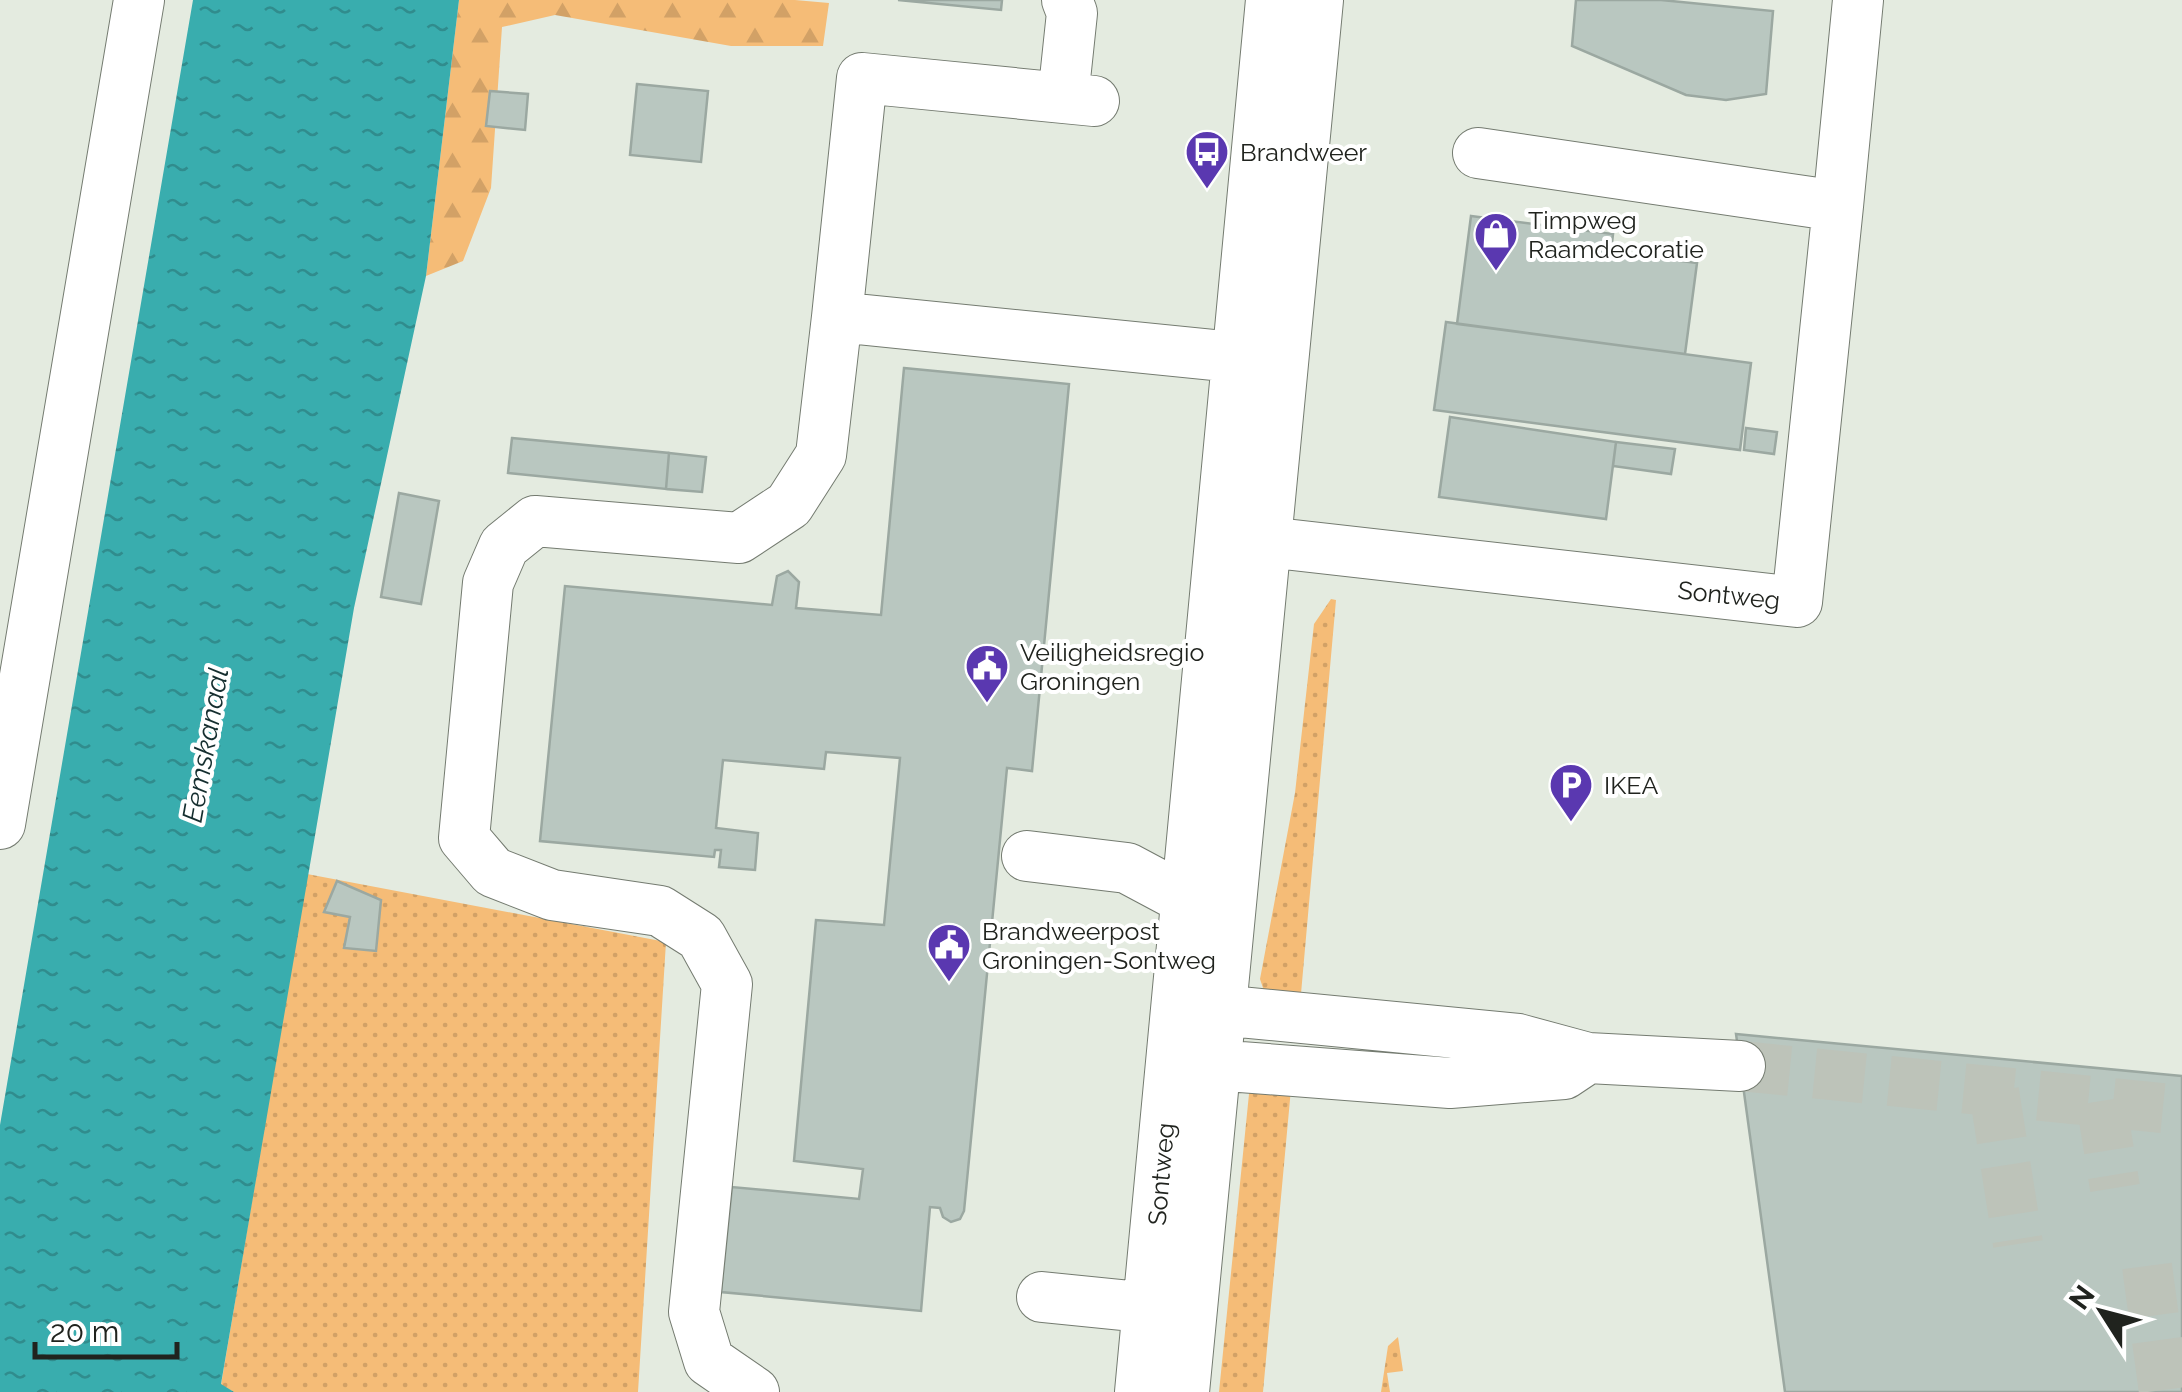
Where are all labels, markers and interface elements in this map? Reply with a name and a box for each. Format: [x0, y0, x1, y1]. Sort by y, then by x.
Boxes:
bus stop icon: Brandweer [1184, 129, 1230, 190]
place label: Brandweer [1240, 137, 1367, 167]
place label: Timpweg Raamdecoratie [1528, 205, 1704, 264]
shop icon: Timpweg Raamdecoratie [1473, 211, 1519, 272]
street label: Sontweg [1676, 575, 1782, 615]
place label: Veiligheidsregio Groningen [1020, 637, 1204, 696]
public building icon: Veiligheidsregio Groningen [964, 643, 1010, 704]
water label: Eemskanaal [176, 665, 235, 825]
parking icon: IKEA [1548, 762, 1594, 823]
place label: IKEA [1604, 770, 1659, 800]
place label: Brandweerpost Groningen-Sontweg [982, 916, 1216, 975]
public building icon: Brandweerpost Groningen-Sontweg [926, 922, 972, 983]
street label: Sontweg [1142, 1121, 1180, 1227]
north arrow [2052, 1262, 2152, 1362]
text: N [2063, 1279, 2102, 1316]
scale bar [35, 1297, 178, 1359]
text: 20 m [50, 1314, 119, 1349]

